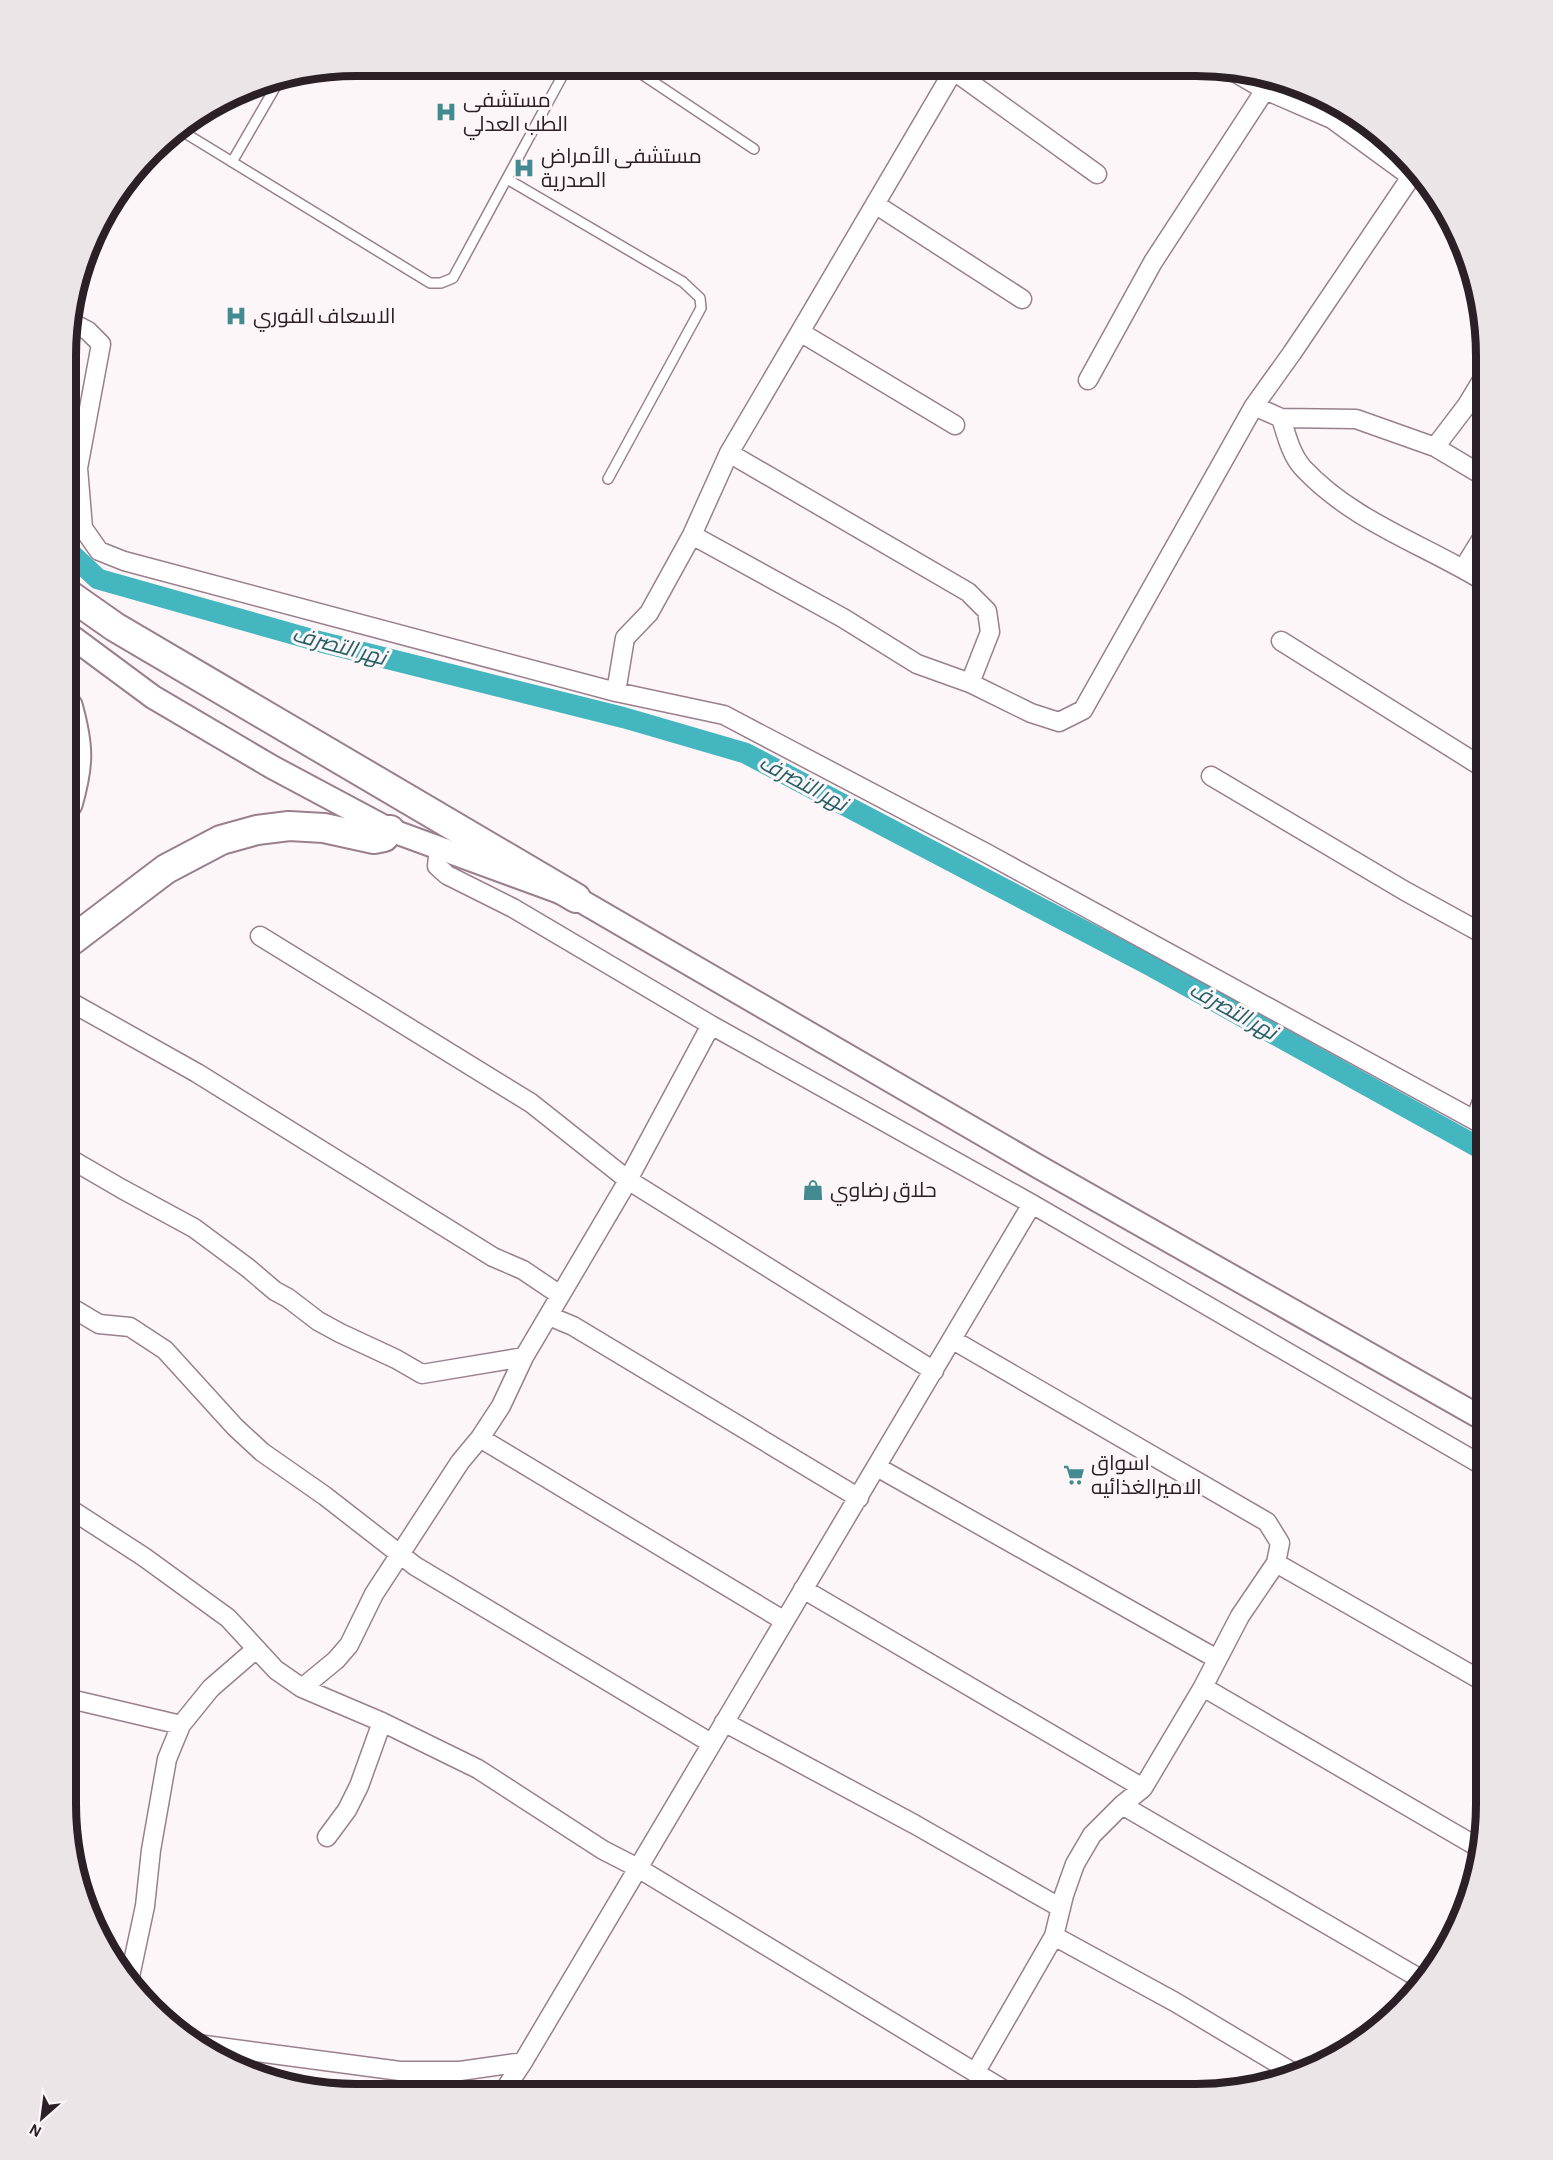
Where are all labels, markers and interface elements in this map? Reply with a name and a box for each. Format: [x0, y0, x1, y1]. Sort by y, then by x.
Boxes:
place label: مستشفى الطب العدلي [463, 90, 568, 140]
hospital icon: مستشفى الطب العدلي [434, 100, 458, 124]
place label: مستشفى الأمراض الصدرية [541, 146, 702, 192]
hospital icon: مستشفى الأمراض الصدرية [512, 156, 536, 180]
hospital icon: الاسعاف الفوري [224, 304, 248, 328]
place label: الاسعاف الفوري [253, 306, 396, 332]
water label: نهر التصرف [289, 623, 390, 672]
water label: نهر التصرف [755, 751, 852, 818]
water label: نهر التصرف [1185, 978, 1282, 1047]
shop icon: حلاق رضاوي [801, 1178, 825, 1202]
place label: حلاق رضاوي [830, 1180, 937, 1206]
place label: اسواق الاميرالغذائيه [1091, 1453, 1202, 1499]
supermarket icon: اسواق الاميرالغذائيه [1062, 1463, 1086, 1487]
north arrow [12, 2088, 72, 2148]
text: N [27, 2121, 44, 2140]

